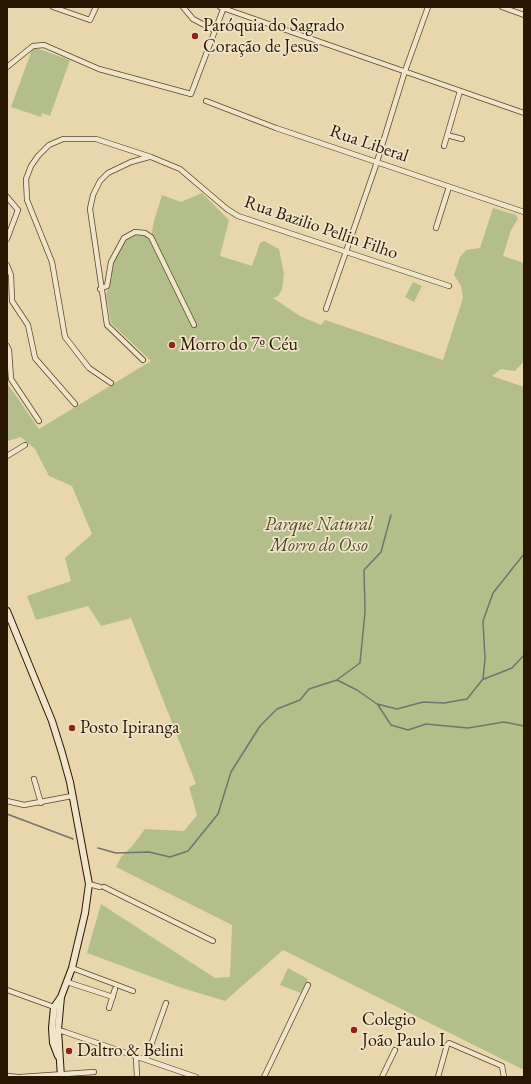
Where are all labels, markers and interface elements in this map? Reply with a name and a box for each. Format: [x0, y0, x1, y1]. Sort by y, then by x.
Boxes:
place label: Paróquia do Sagrado Coração de Jesus [203, 15, 344, 58]
marker: Paróquia do Sagrado Coração de Jesus [190, 31, 200, 41]
street label: Rua Liberal [327, 120, 411, 168]
street label: Rua Bazilio Pellin Filho [241, 192, 401, 264]
place label: Morro do 7º Céu [180, 334, 298, 356]
marker: Morro do 7º Céu [167, 340, 177, 350]
park label: Parque Natural Morro do Osso [265, 514, 373, 556]
place label: Posto Ipiranga [80, 717, 180, 739]
marker: Posto Ipiranga [67, 723, 77, 733]
place label: Colegio João Paulo I [362, 1009, 445, 1052]
marker: Colegio João Paulo I [349, 1025, 359, 1035]
place label: Daltro & Belini [77, 1040, 184, 1062]
marker: Daltro & Belini [64, 1046, 74, 1056]

